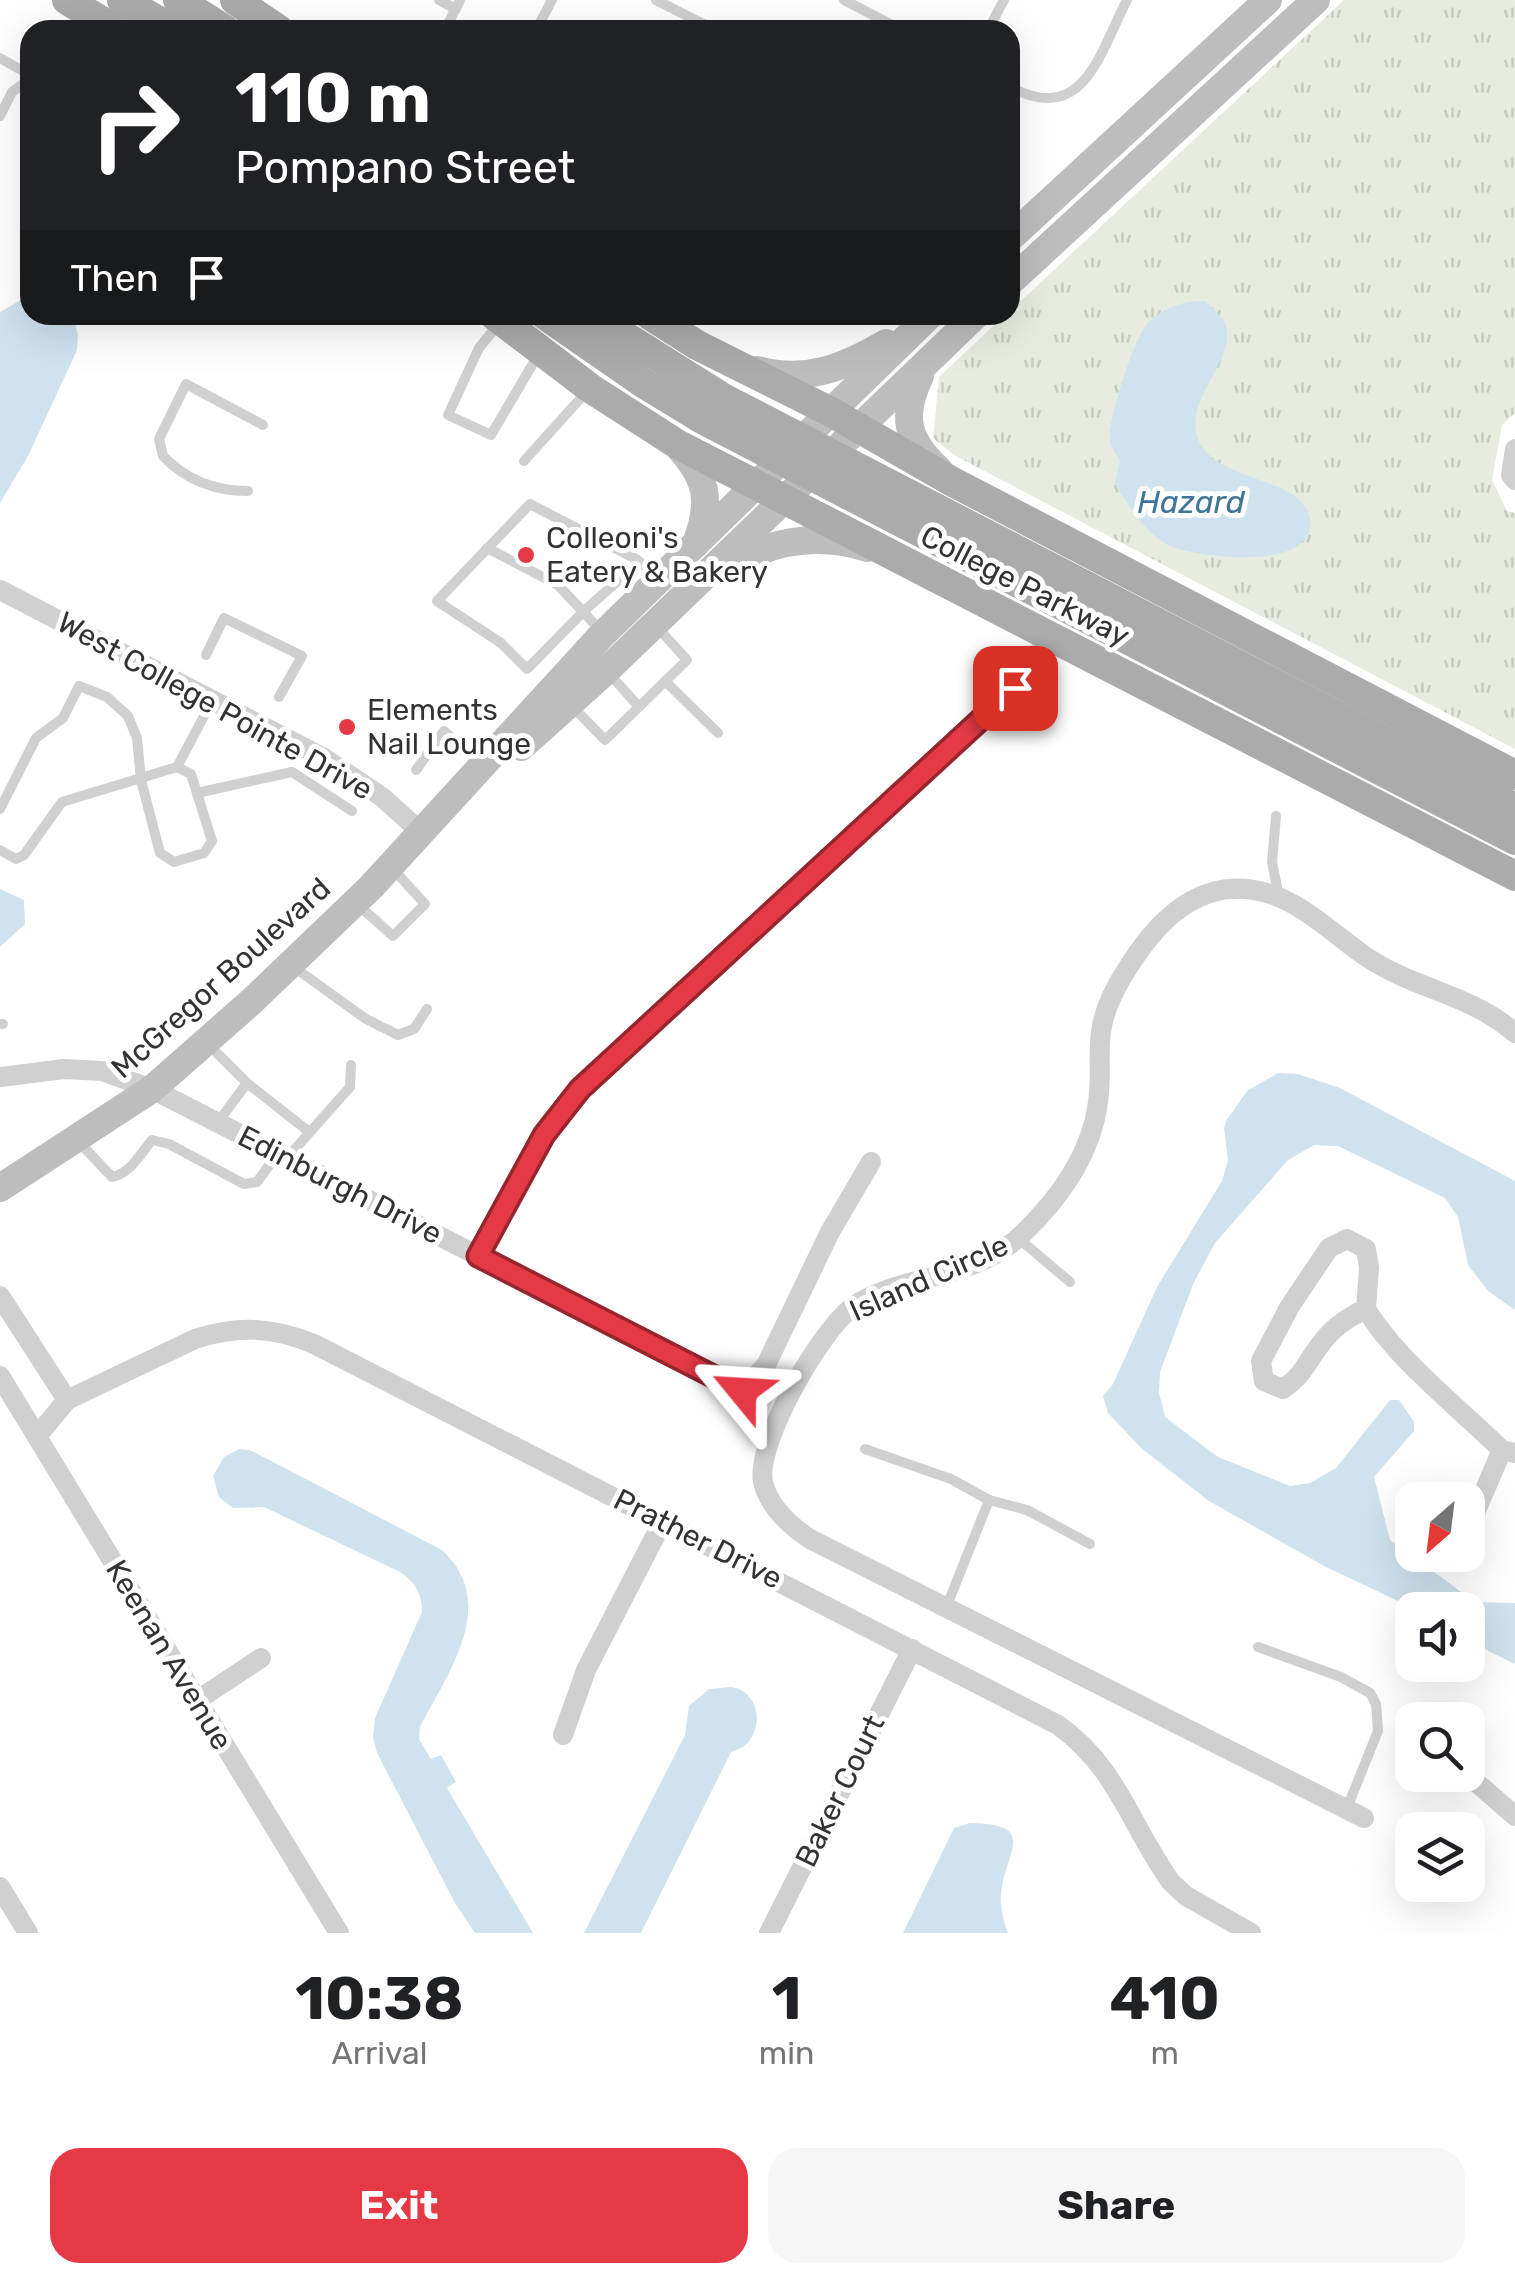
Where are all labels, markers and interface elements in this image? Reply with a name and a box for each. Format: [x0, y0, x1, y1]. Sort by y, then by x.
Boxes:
text: 110 m [235, 57, 431, 140]
icon: right [70, 60, 200, 190]
text: Pompano Street [235, 141, 575, 194]
icon: arrive [179, 250, 234, 305]
text: Then [70, 255, 159, 301]
water label: Hazard [1137, 483, 1246, 521]
street label: College Parkway [915, 518, 1135, 654]
place label: Colleoni's Eatery & Bakery [546, 520, 768, 590]
marker: Colleoni's Eatery & Bakery [515, 544, 537, 566]
street label: West College Pointe Drive [51, 604, 379, 808]
pin [973, 646, 1058, 731]
icon: arrive [988, 661, 1043, 716]
place label: Elements Nail Lounge [367, 692, 531, 762]
marker: Elements Nail Lounge [336, 716, 358, 738]
street label: McGregor Boulevard [104, 870, 338, 1086]
street label: Edinburgh Drive [232, 1118, 448, 1252]
street label: Island Circle [844, 1227, 1014, 1329]
position arrow [690, 1339, 794, 1443]
street label: Prather Drive [608, 1481, 788, 1597]
north arrow [1395, 1482, 1485, 1572]
map controls [1395, 1482, 1485, 1902]
street label: Keenan Avenue [98, 1553, 240, 1757]
button: sound [1395, 1592, 1485, 1682]
button: search [1395, 1702, 1485, 1792]
street label: Baker Court [788, 1709, 892, 1873]
button: layers [1395, 1812, 1485, 1902]
text: 10:38 [295, 1963, 464, 2034]
text: 1 [772, 1963, 801, 2034]
text: 410 [1110, 1963, 1220, 2034]
text: Arrival [331, 2034, 427, 2072]
text: min [759, 2034, 814, 2072]
text: m [1150, 2034, 1179, 2072]
button: Exit [50, 2148, 748, 2263]
button: Share [768, 2148, 1465, 2263]

